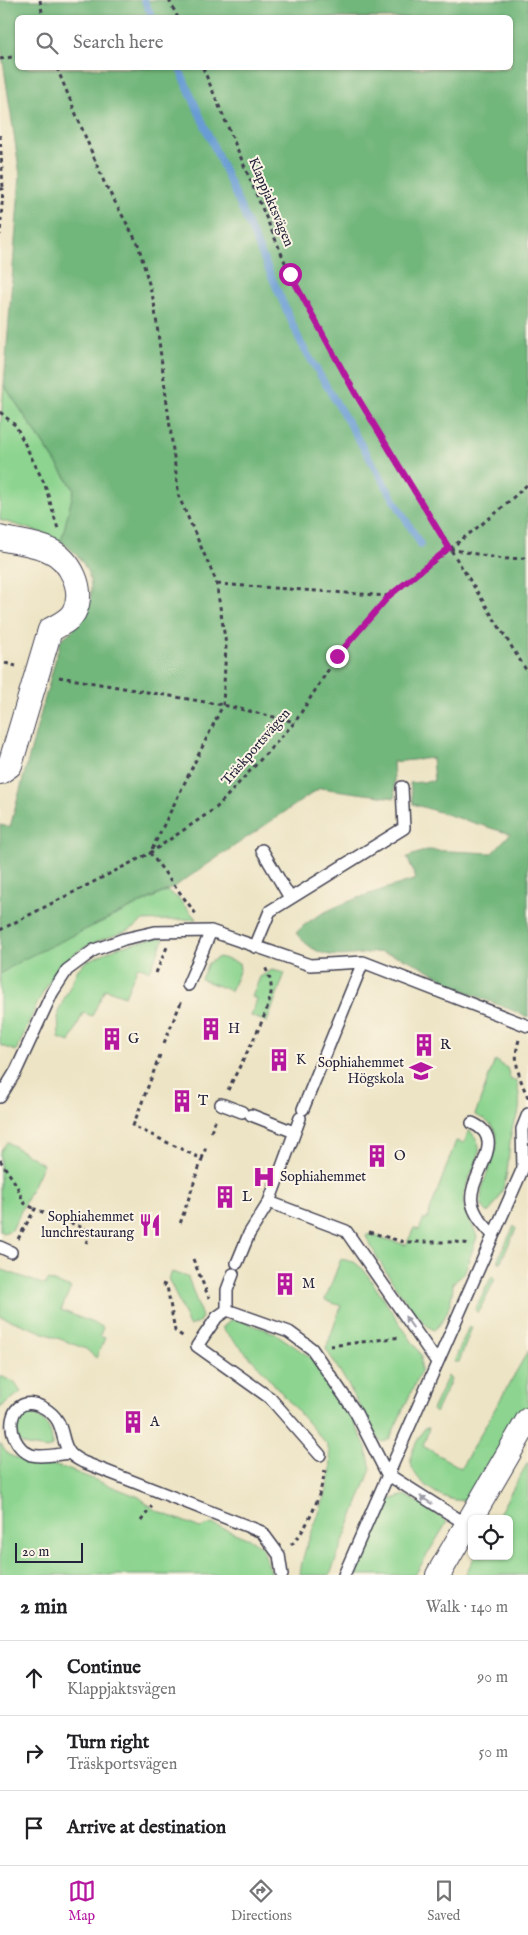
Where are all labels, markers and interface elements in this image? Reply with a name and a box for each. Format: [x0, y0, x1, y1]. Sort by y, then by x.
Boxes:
search box [15, 15, 513, 70]
icon: search [33, 29, 61, 57]
text: Search here [73, 31, 164, 55]
street label: Klappjaktsvägen [244, 155, 298, 250]
route start [279, 263, 302, 286]
route end [326, 645, 349, 668]
street label: Träskportsvägen [218, 704, 295, 789]
building icon: H [198, 1016, 224, 1042]
place label: H [228, 1020, 240, 1038]
building icon: G [99, 1026, 125, 1052]
place label: G [128, 1030, 140, 1048]
building icon: R [411, 1032, 437, 1058]
place label: R [440, 1036, 451, 1054]
building icon: K [266, 1047, 292, 1073]
place label: K [296, 1051, 307, 1069]
place label: Sophiahemmet Högskola [318, 1054, 405, 1088]
school or university icon: Sophiahemmet Högskola [408, 1058, 434, 1084]
building icon: T [169, 1088, 195, 1114]
place label: T [198, 1092, 209, 1110]
building icon: O [364, 1143, 390, 1169]
place label: O [394, 1147, 406, 1165]
hospital icon: Sophiahemmet [251, 1164, 277, 1190]
place label: Sophiahemmet [280, 1168, 366, 1186]
building icon: L [212, 1184, 238, 1210]
place label: L [242, 1188, 252, 1206]
place label: Sophiahemmet lunchrestaurang [41, 1208, 134, 1242]
restaurant icon: Sophiahemmet lunchrestaurang [137, 1212, 163, 1238]
building icon: M [272, 1271, 298, 1297]
place label: M [302, 1275, 315, 1293]
one-way arrow [405, 1315, 414, 1329]
building icon: A [120, 1409, 146, 1435]
place label: A [149, 1413, 160, 1431]
one-way arrow [420, 1495, 433, 1504]
map controls [468, 1515, 513, 1560]
button: locate [468, 1515, 513, 1560]
scale bar [15, 1540, 82, 1563]
text: 20 m [22, 1543, 49, 1561]
text: 2 min [20, 1594, 67, 1621]
text: Walk · 140 m [426, 1598, 508, 1618]
text: Continue [67, 1656, 141, 1680]
icon: ahead [20, 1664, 48, 1692]
text: 90 m [477, 1668, 508, 1688]
text: Klappjaktsvägen [67, 1680, 176, 1700]
text: Turn right [67, 1731, 149, 1755]
icon: right [20, 1739, 48, 1767]
text: 50 m [479, 1743, 508, 1763]
text: Träskportsvägen [67, 1755, 177, 1775]
icon: arrive [20, 1814, 48, 1842]
text: Arrive at destination [67, 1816, 226, 1840]
tab: Map [68, 1877, 96, 1925]
tab: Directions [231, 1877, 292, 1925]
tab: Saved [427, 1877, 460, 1925]

